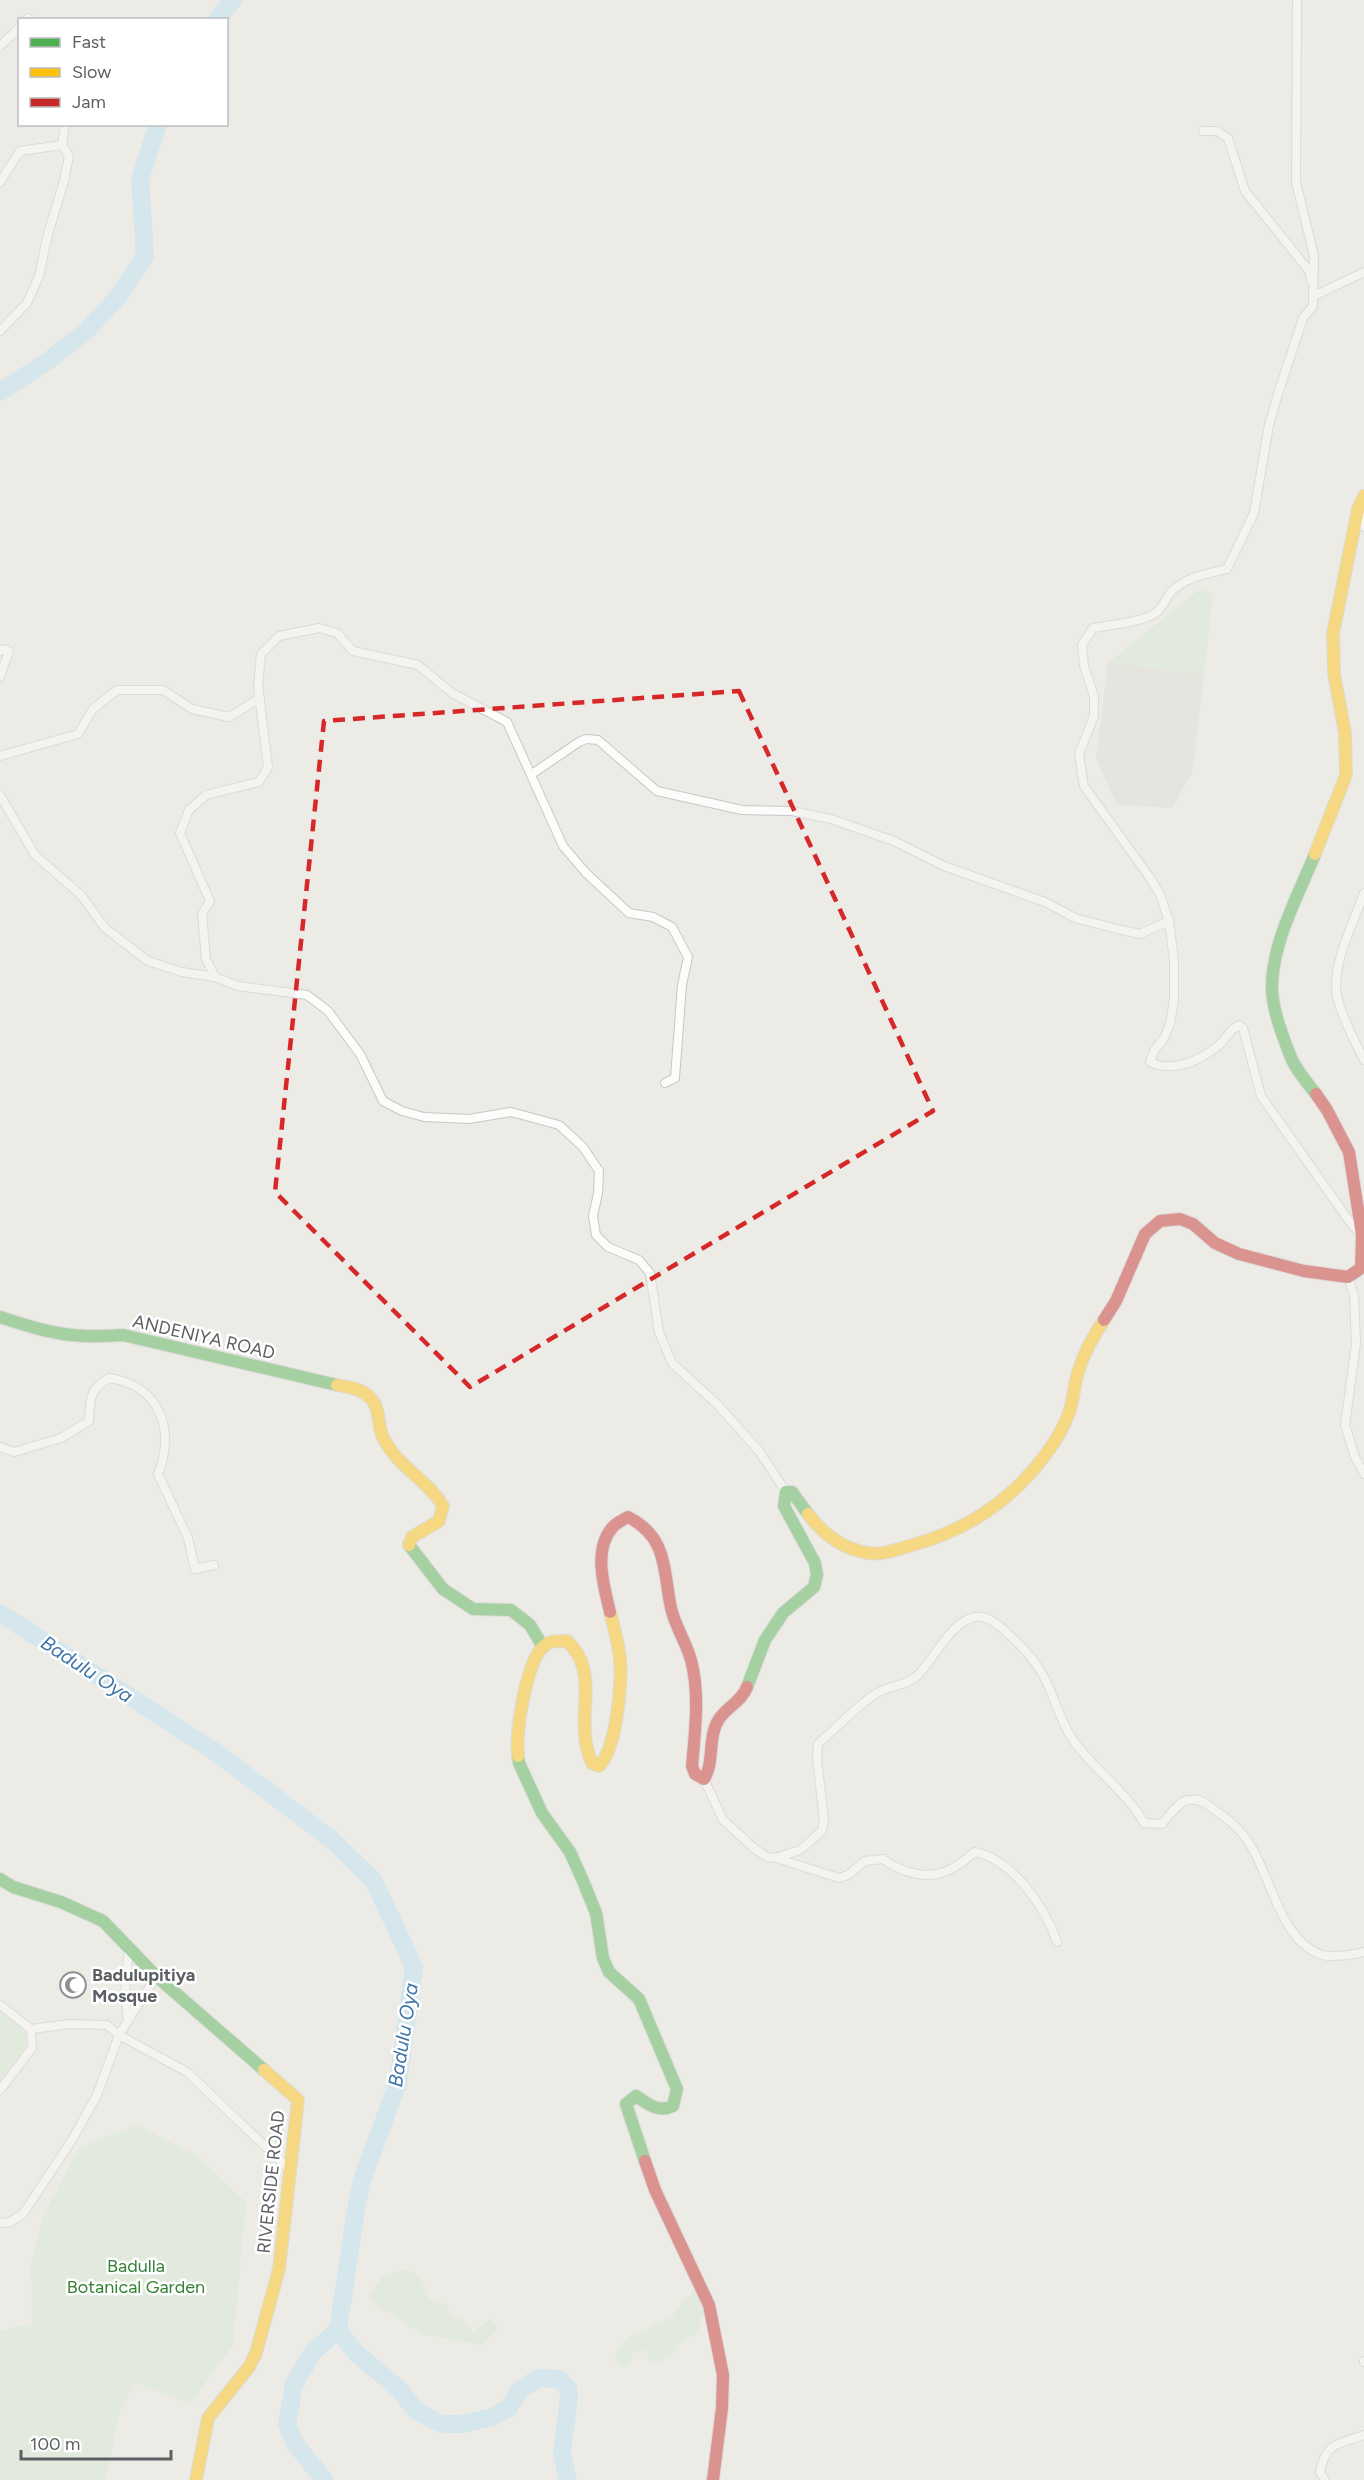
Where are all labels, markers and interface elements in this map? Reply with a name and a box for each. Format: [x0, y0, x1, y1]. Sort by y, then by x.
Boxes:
legend [18, 18, 228, 126]
text: Fast [72, 31, 106, 53]
text: Slow [72, 61, 111, 83]
text: Jam [72, 91, 106, 113]
street label: ANDENIYA ROAD [131, 1310, 277, 1364]
water label: Badulu Oya [36, 1630, 138, 1708]
place label: Badulupitiya Mosque [92, 1964, 195, 2007]
mosque icon: Badulupitiya Mosque [58, 1970, 88, 2000]
water label: Badulu Oya [383, 1981, 423, 2089]
street label: RIVERSIDE ROAD [253, 2109, 289, 2255]
park label: Badulla Botanical Garden [67, 2255, 205, 2298]
scale bar [21, 2423, 171, 2461]
text: 100 m [30, 2433, 80, 2455]

